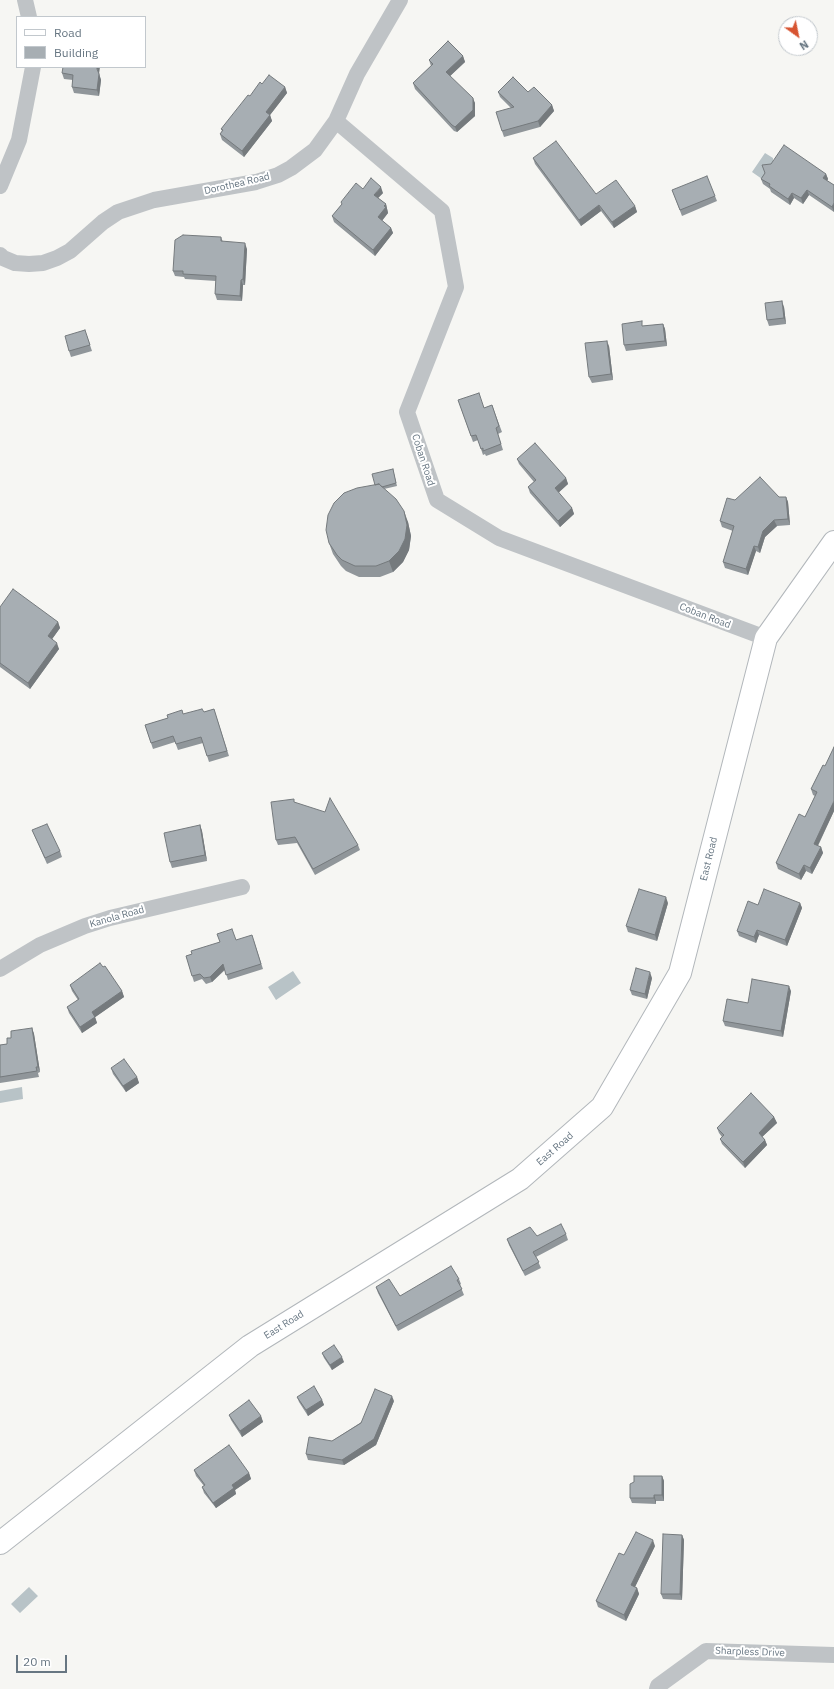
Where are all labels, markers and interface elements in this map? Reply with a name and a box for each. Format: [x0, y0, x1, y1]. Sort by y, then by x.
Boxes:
legend [16, 16, 146, 68]
north arrow [778, 16, 818, 56]
text: Road [54, 25, 82, 40]
text: N [797, 37, 811, 53]
text: Building [54, 45, 98, 60]
street label: Dorothea Road [203, 171, 271, 197]
street label: Coban Road [409, 432, 437, 488]
street label: Coban Road [678, 601, 732, 631]
street label: East Road [698, 836, 720, 882]
street label: Kanola Road [88, 903, 146, 931]
street label: East Road [534, 1130, 576, 1168]
street label: East Road [262, 1308, 306, 1342]
street label: Sharpless Drive [715, 1645, 785, 1659]
scale bar [18, 1647, 69, 1673]
text: 20 m [23, 1654, 51, 1669]

